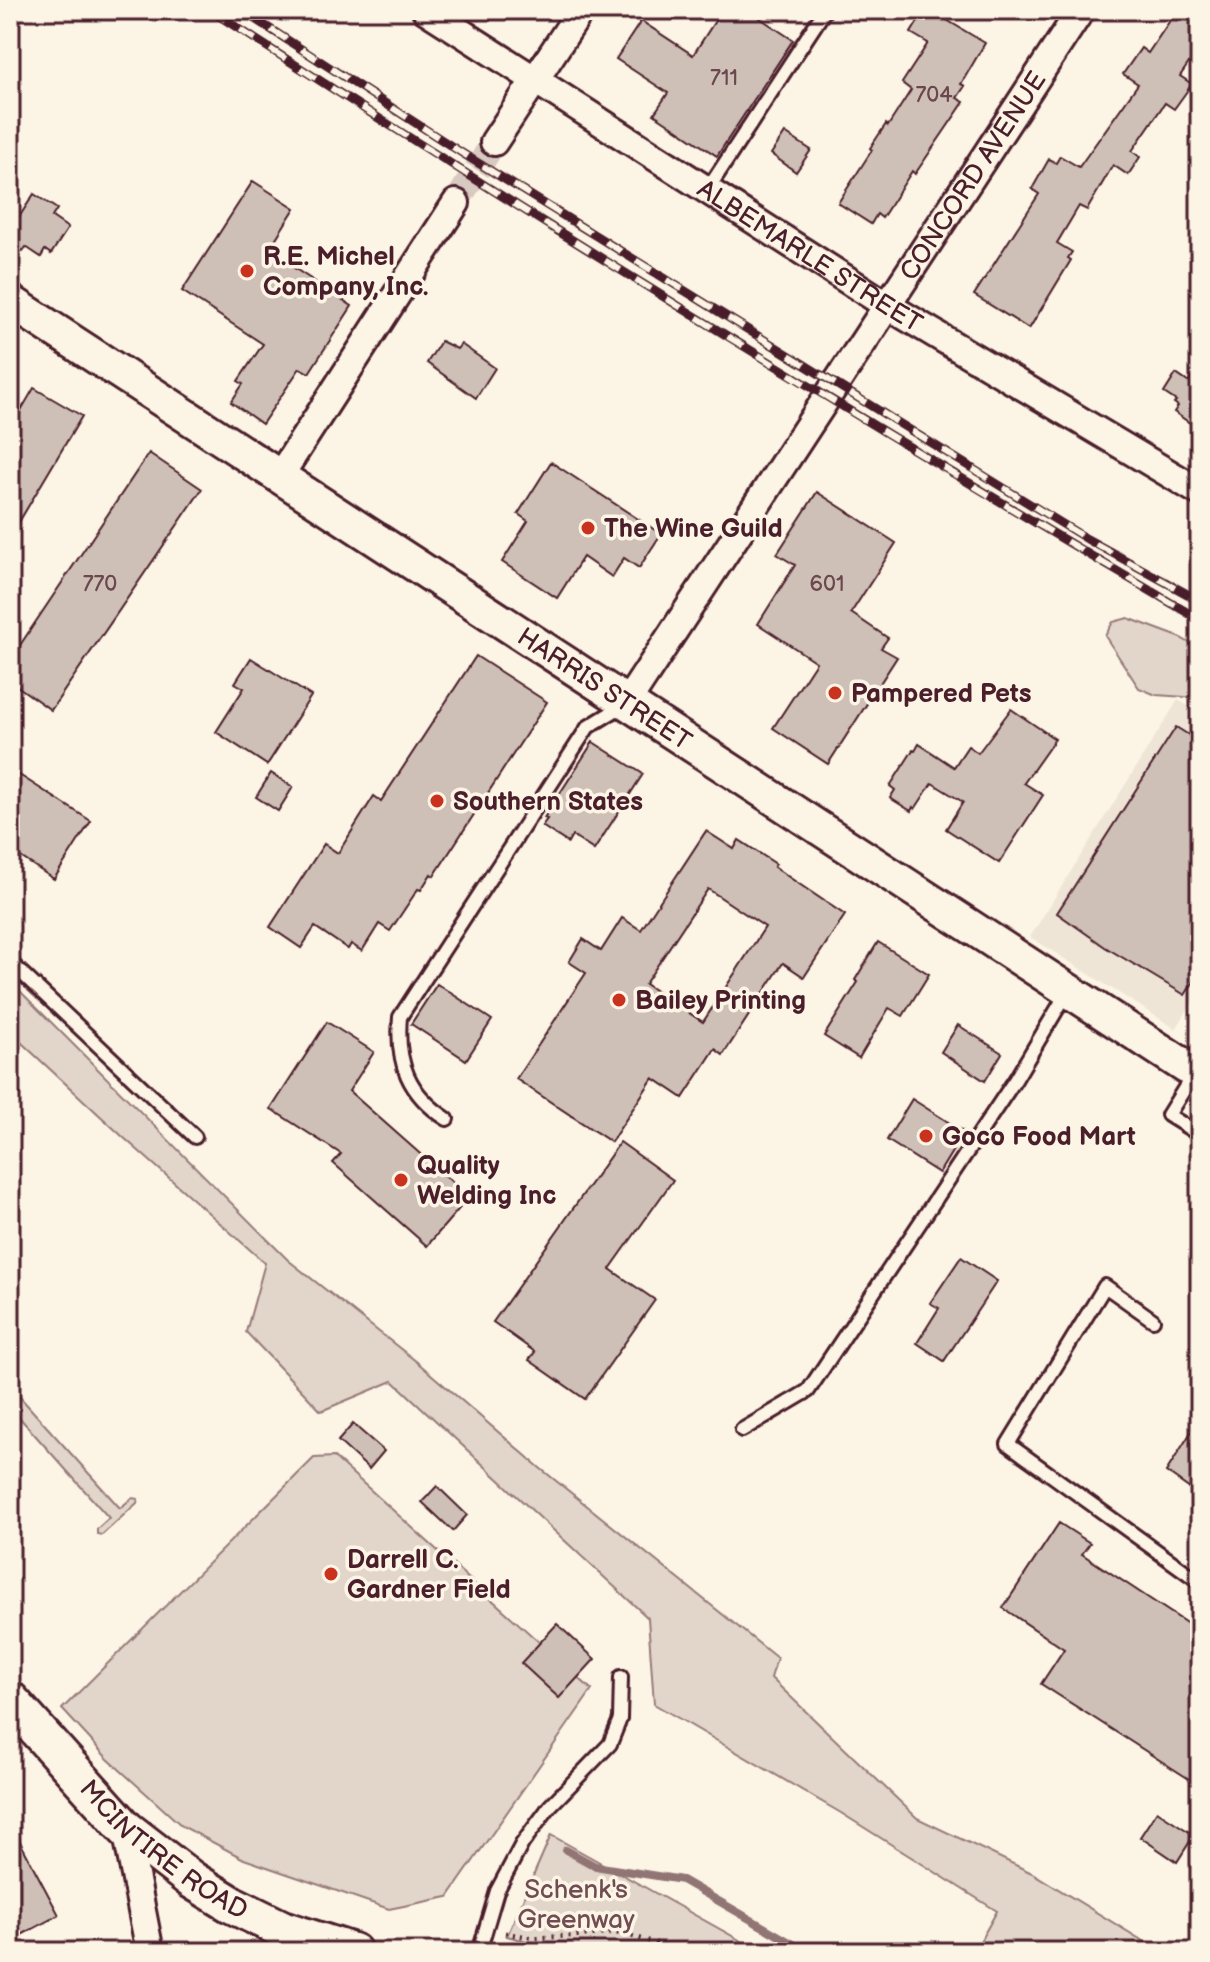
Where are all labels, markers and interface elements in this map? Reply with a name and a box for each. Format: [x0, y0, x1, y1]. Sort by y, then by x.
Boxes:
house number: 711 [710, 65, 738, 92]
street label: CONCORD AVENUE [894, 66, 1053, 287]
house number: 704 [915, 82, 953, 109]
street label: ALBEMARLE STREET [691, 174, 928, 340]
place label: R.E. Michel Company, Inc. [263, 242, 429, 303]
marker: R.E. Michel Company, Inc. [238, 262, 256, 280]
place label: The Wine Guild [604, 514, 783, 545]
marker: The Wine Guild [579, 519, 597, 537]
house number: 770 [83, 571, 117, 598]
house number: 601 [810, 571, 844, 598]
street label: HARRIS STREET [511, 622, 697, 758]
place label: Pampered Pets [851, 679, 1032, 710]
marker: Pampered Pets [826, 684, 844, 702]
place label: Southern States [453, 787, 643, 818]
marker: Southern States [428, 792, 446, 810]
place label: Bailey Printing [635, 986, 806, 1017]
marker: Bailey Printing [610, 991, 628, 1009]
place label: Goco Food Mart [942, 1122, 1136, 1153]
marker: Goco Food Mart [917, 1127, 935, 1145]
place label: Quality Welding Inc [417, 1151, 557, 1212]
marker: Quality Welding Inc [392, 1171, 410, 1189]
place label: Darrell C. Gardner Field [347, 1545, 511, 1606]
marker: Darrell C. Gardner Field [322, 1565, 340, 1583]
street label: MCINTIRE ROAD [72, 1774, 252, 1927]
park label: Schenk's Greenway [517, 1875, 635, 1936]

